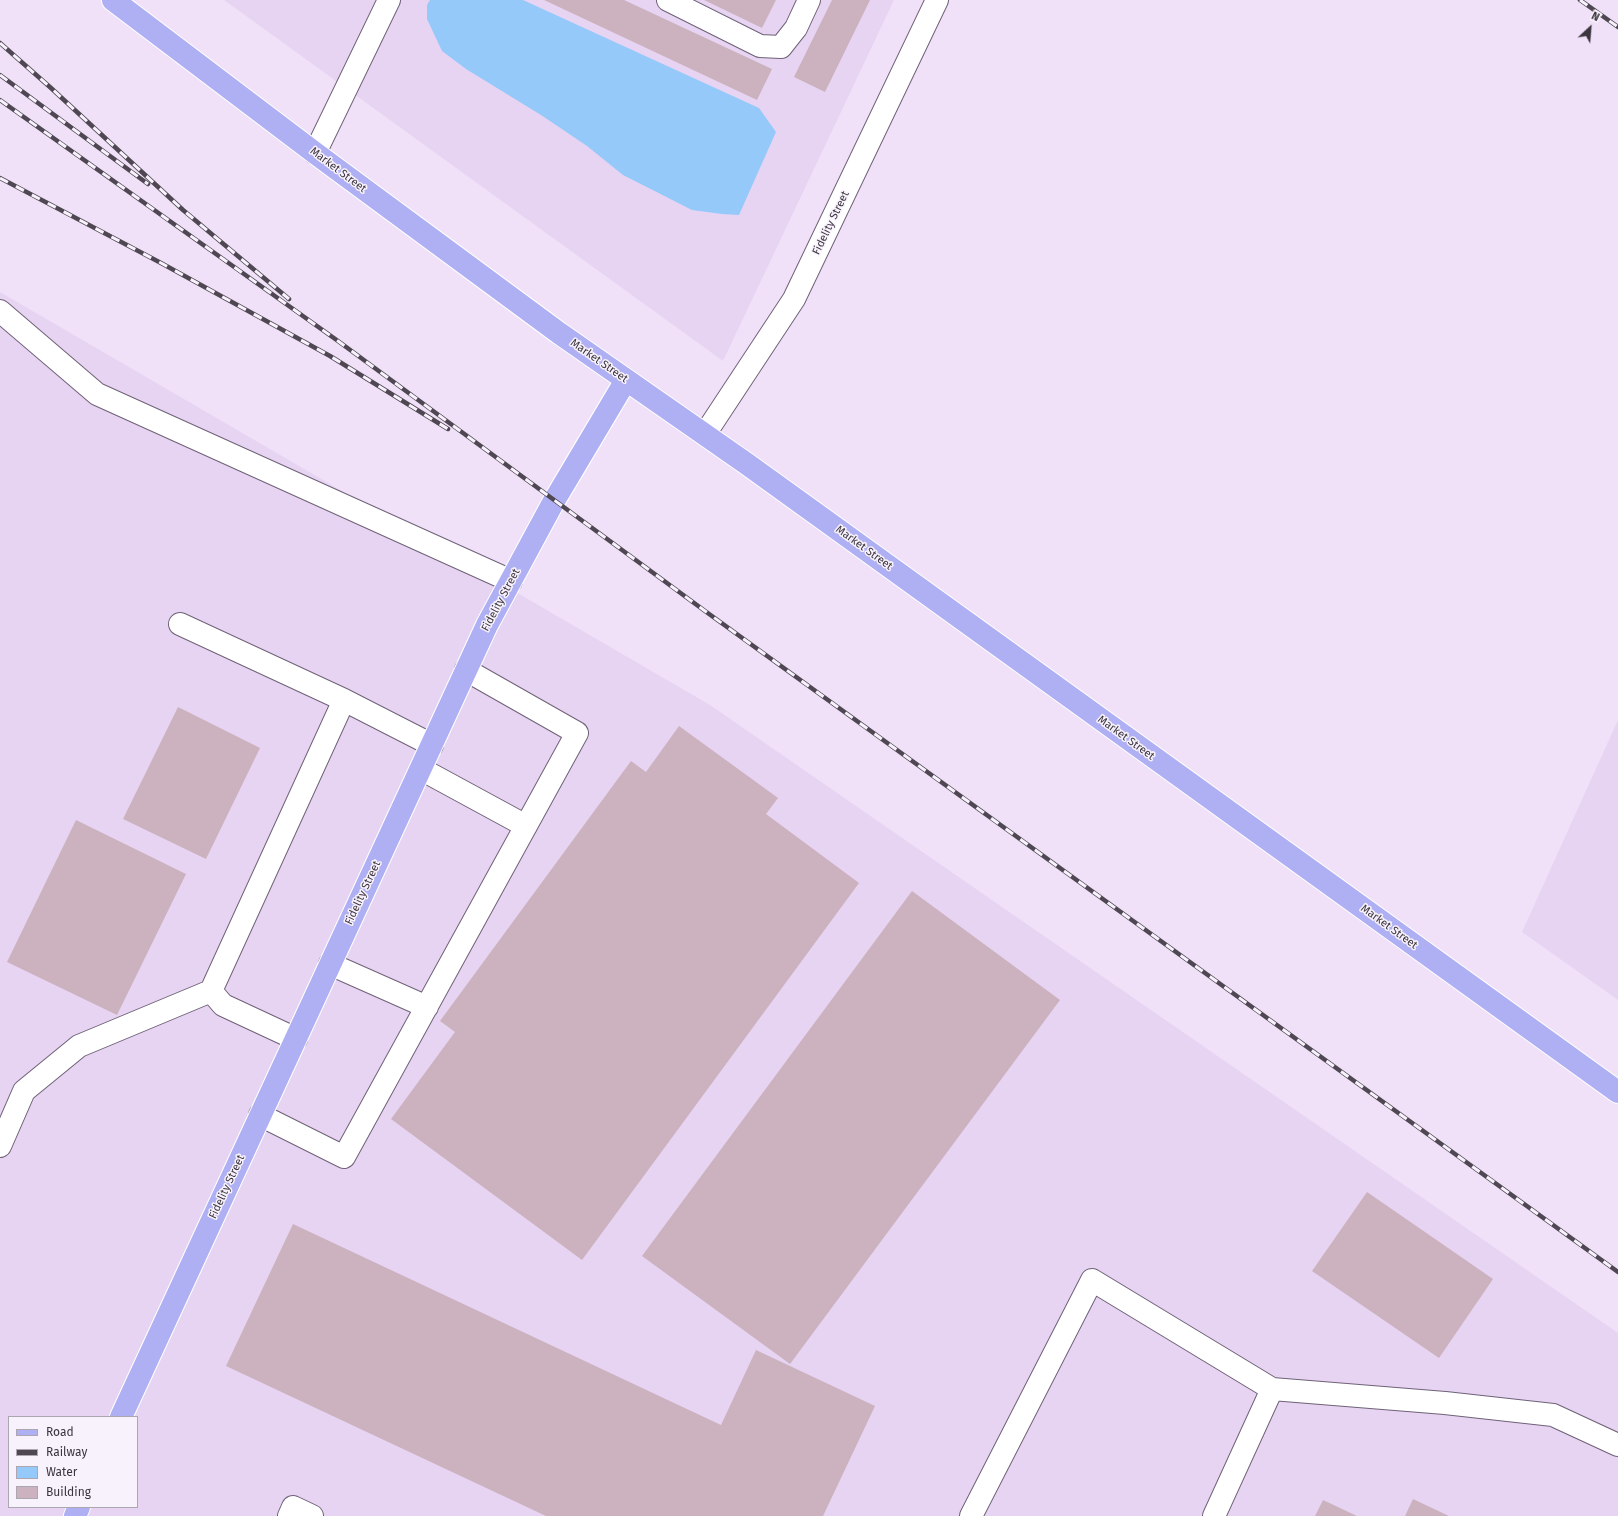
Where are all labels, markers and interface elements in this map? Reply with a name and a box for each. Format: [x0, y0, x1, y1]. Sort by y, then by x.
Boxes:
north arrow [1570, 8, 1610, 48]
text: N [1589, 9, 1602, 24]
street label: Market Street [307, 145, 369, 195]
street label: Fidelity Street [810, 189, 852, 257]
street label: Market Street [568, 336, 630, 386]
street label: Market Street [833, 523, 895, 573]
street label: Fidelity Street [479, 566, 523, 634]
street label: Market Street [1095, 713, 1157, 763]
street label: Fidelity Street [342, 859, 384, 927]
street label: Market Street [1358, 902, 1420, 952]
street label: Fidelity Street [206, 1153, 248, 1221]
legend [8, 1416, 138, 1508]
text: Road [46, 1425, 74, 1439]
text: Railway [46, 1445, 87, 1459]
text: Water [46, 1465, 77, 1479]
text: Building [46, 1485, 91, 1499]

